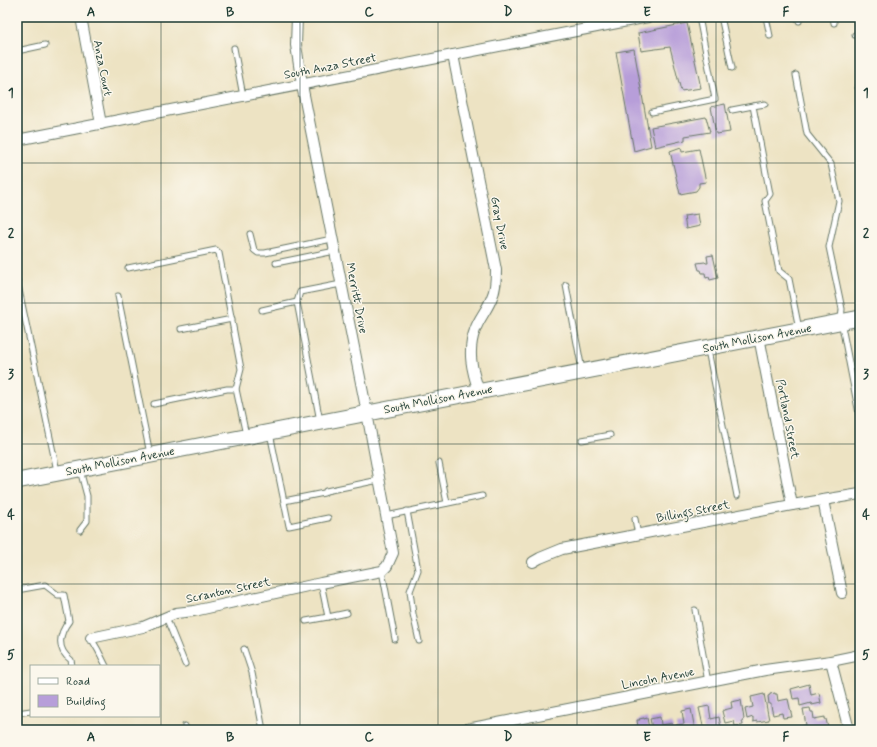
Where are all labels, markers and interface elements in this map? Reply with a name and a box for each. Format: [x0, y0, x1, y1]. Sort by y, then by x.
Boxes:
text: A [87, 4, 95, 21]
text: B [226, 4, 235, 21]
text: C [364, 4, 374, 21]
text: D [504, 4, 513, 21]
text: E [643, 4, 651, 21]
text: F [783, 4, 790, 21]
street label: Anza Court [89, 39, 115, 98]
street label: South Anza Street [283, 50, 378, 84]
text: 1 [8, 85, 14, 102]
text: 1 [863, 85, 869, 102]
street label: Gray Drive [486, 195, 512, 251]
text: 2 [8, 225, 15, 242]
text: 2 [863, 225, 870, 242]
street label: Merritt Drive [341, 261, 371, 335]
street label: South Mollison Avenue [701, 321, 813, 357]
text: 3 [8, 366, 14, 383]
text: 3 [863, 366, 869, 383]
street label: Portland Street [771, 378, 803, 460]
street label: South Mollison Avenue [382, 382, 494, 418]
street label: South Mollison Avenue [64, 444, 176, 480]
street label: Billings Street [655, 497, 731, 528]
text: 4 [7, 507, 15, 524]
text: 4 [862, 507, 870, 524]
street label: Scranton Street [185, 574, 272, 608]
text: 5 [7, 647, 15, 664]
text: 5 [862, 647, 870, 664]
street label: Lincoln Avenue [620, 664, 696, 694]
legend [30, 665, 160, 717]
text: Road [66, 674, 90, 690]
text: Building [66, 694, 106, 711]
text: A [87, 729, 95, 746]
text: B [226, 729, 235, 746]
text: C [364, 729, 374, 746]
text: D [504, 729, 513, 746]
text: E [643, 729, 651, 746]
text: F [783, 729, 790, 746]

